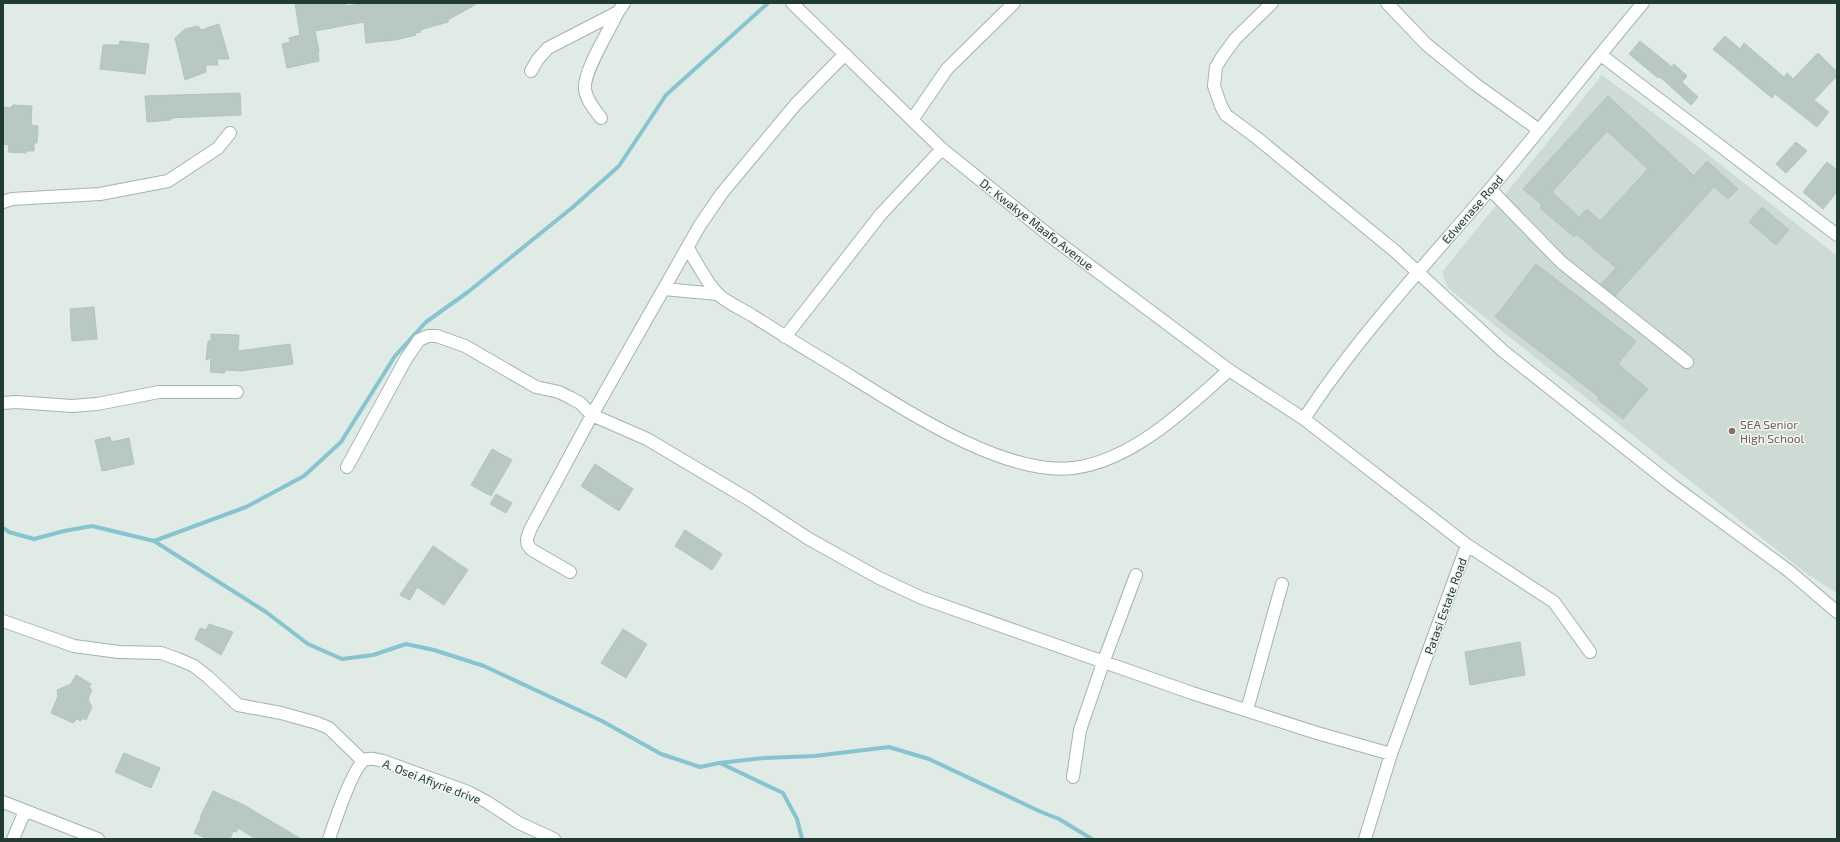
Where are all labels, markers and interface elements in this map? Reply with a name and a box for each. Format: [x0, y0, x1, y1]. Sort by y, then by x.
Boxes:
street label: Edwenase Road [1438, 172, 1506, 246]
street label: Dr. Kwakye Maafo Avenue [978, 175, 1096, 273]
place label: SEA Senior High School [1740, 417, 1805, 445]
marker: SEA Senior High School [1727, 426, 1737, 436]
street label: Patasi Estate Road [1421, 556, 1469, 656]
street label: A. Osei Afiyrie drive [381, 756, 483, 806]

